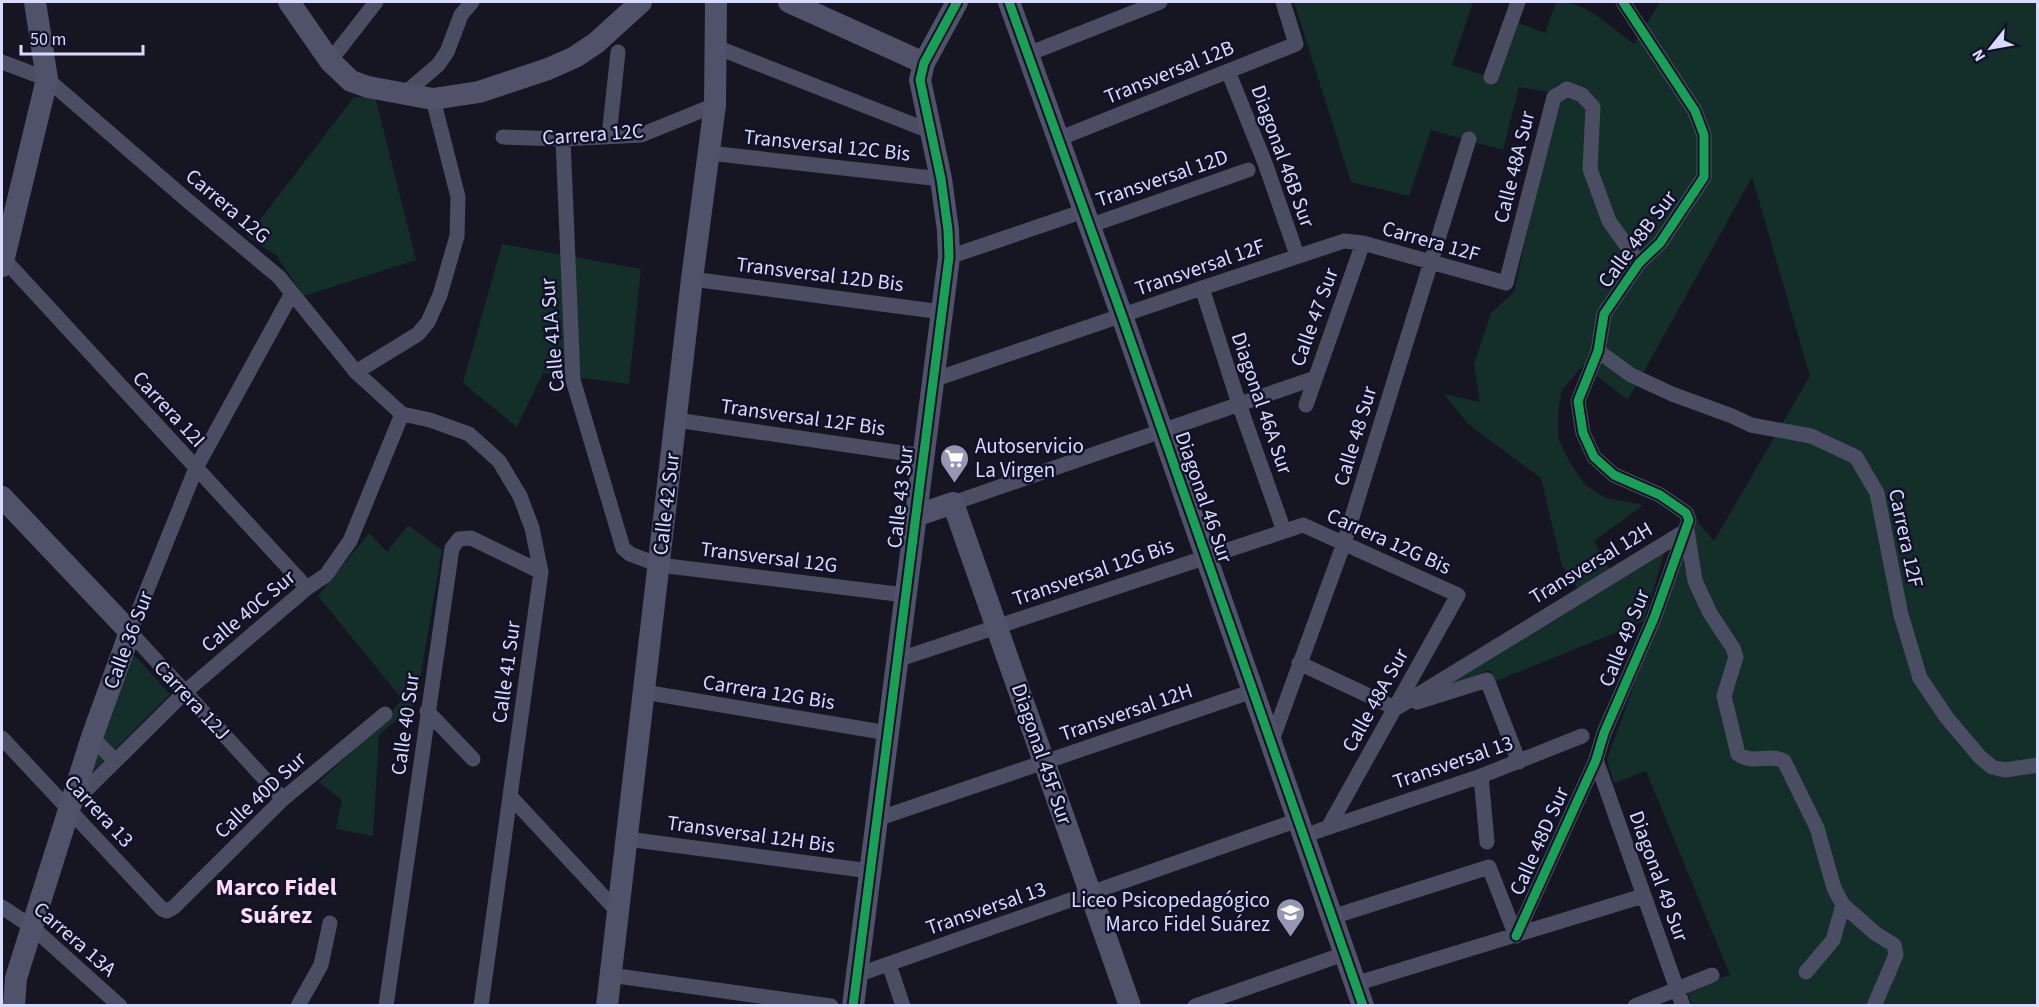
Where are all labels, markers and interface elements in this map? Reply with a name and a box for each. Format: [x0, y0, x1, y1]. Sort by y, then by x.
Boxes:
scale bar [21, 18, 142, 56]
north arrow [1961, 18, 2021, 78]
text: 50 m [30, 27, 66, 52]
street label: Transversal 12B [1100, 32, 1238, 112]
text: N [1967, 45, 1991, 65]
street label: Diagonal 46B Sur [1243, 81, 1323, 232]
street label: Calle 48A Sur [1486, 107, 1543, 226]
street label: Carrera 12C [541, 115, 645, 153]
street label: Transversal 12C Bis [742, 121, 912, 169]
street label: Transversal 12D [1092, 141, 1232, 215]
street label: Carrera 12G [179, 161, 277, 251]
street label: Calle 48B Sur [1590, 183, 1684, 294]
street label: Carrera 12F [1379, 213, 1483, 269]
street label: Transversal 12F [1131, 231, 1269, 303]
street label: Transversal 12D Bis [735, 249, 906, 299]
street label: Calle 47 Sur [1282, 263, 1346, 370]
street label: Calle 41A Sur [532, 276, 572, 393]
street label: Diagonal 46A Sur [1224, 328, 1301, 479]
street label: Carrera 12I [126, 364, 212, 454]
street label: Calle 48 Sur [1326, 382, 1385, 490]
street label: Transversal 12F Bis [719, 391, 887, 443]
street label: Diagonal 46 Sur [1168, 427, 1241, 567]
place label: Autoservicio La Virgen [975, 431, 1084, 485]
supermarket icon: Autoservicio La Virgen [938, 442, 970, 484]
street label: Calle 43 Sur [879, 443, 921, 550]
street label: Calle 42 Sur [645, 450, 687, 557]
street label: Carrera 12F [1881, 486, 1931, 590]
street label: Carrera 12G Bis [1322, 500, 1456, 582]
street label: Transversal 12H [1524, 514, 1658, 612]
street label: Transversal 12G Bis [1008, 530, 1178, 614]
street label: Transversal 12G [699, 534, 839, 580]
street label: Calle 40C Sur [194, 562, 302, 659]
street label: Calle 49 Sur [1591, 584, 1657, 691]
street label: Calle 36 Sur [96, 586, 161, 693]
street label: Calle 41 Sur [484, 618, 528, 725]
street label: Calle 48A Sur [1334, 642, 1416, 757]
street label: Carrera 12J [147, 653, 237, 747]
street label: Carrera 12G Bis [701, 667, 837, 717]
street label: Calle 40 Sur [383, 670, 427, 777]
street label: Transversal 12H [1055, 675, 1197, 749]
street label: Diagonal 45F Sur [1004, 679, 1080, 829]
street label: Transversal 13 [1389, 727, 1517, 797]
street label: Calle 40D Sur [207, 744, 313, 845]
street label: Carrera 13 [57, 768, 141, 854]
street label: Calle 48D Sur [1502, 781, 1577, 900]
street label: Transversal 12H Bis [665, 807, 837, 861]
street label: Diagonal 49 Sur [1621, 807, 1697, 946]
district label: Marco Fidel Suárez [215, 870, 337, 933]
street label: Transversal 13 [922, 873, 1050, 943]
place label: Liceo Psicopedagógico Marco Fidel Suárez [1071, 885, 1270, 939]
street label: Carrera 13A [27, 894, 123, 984]
school or university icon: Liceo Psicopedagógico Marco Fidel Suárez [1275, 896, 1307, 938]

